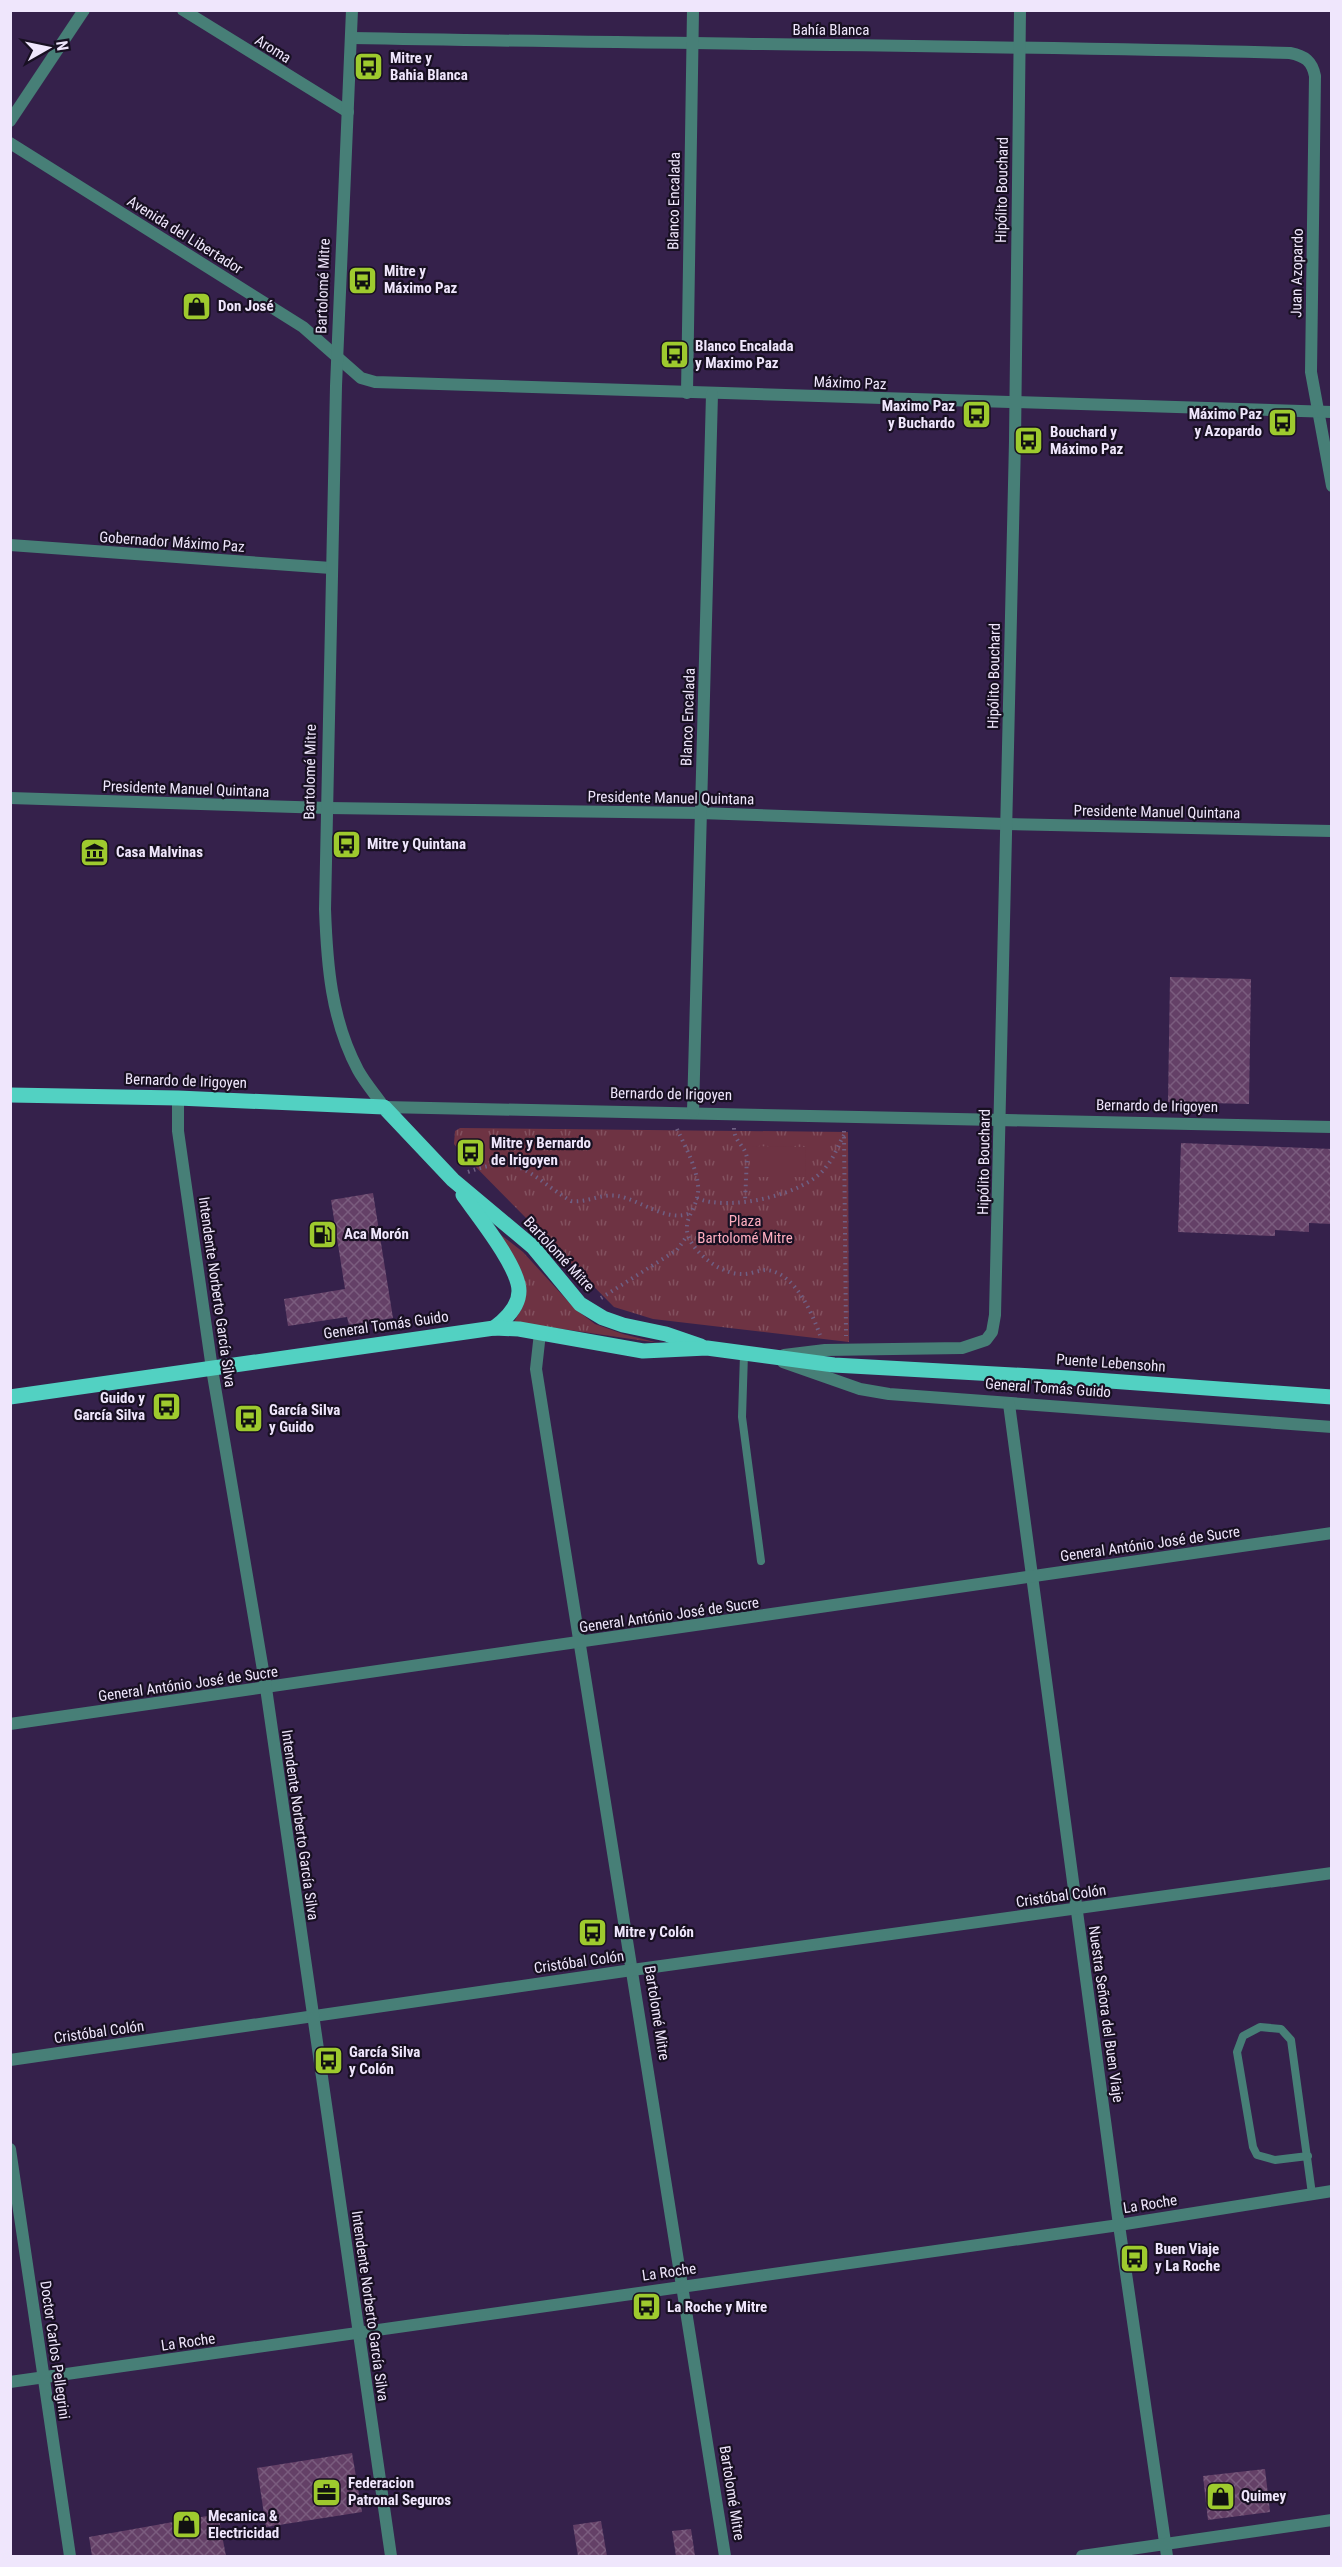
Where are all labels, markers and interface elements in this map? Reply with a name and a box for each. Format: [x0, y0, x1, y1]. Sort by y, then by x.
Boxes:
north arrow [18, 18, 78, 78]
street label: Bahía Blanca [793, 21, 869, 39]
street label: Aroma [252, 31, 294, 67]
text: N [52, 39, 72, 52]
place label: Mitre y Bahia Blanca [390, 49, 468, 84]
bus stop icon: Mitre y Bahia Blanca [353, 51, 385, 83]
street label: Hipólito Bouchard [992, 137, 1012, 243]
street label: Blanco Encalada [664, 152, 684, 250]
street label: Avenida del Libertador [124, 192, 246, 278]
street label: Juan Azopardo [1287, 228, 1307, 318]
street label: Bartolomé Mitre [312, 238, 334, 334]
place label: Mitre y Máximo Paz [384, 262, 458, 297]
bus stop icon: Mitre y Máximo Paz [347, 264, 379, 296]
shop icon: Don José [181, 290, 213, 322]
place label: Don José [218, 297, 274, 315]
place label: Blanco Encalada y Maximo Paz [695, 337, 794, 372]
bus stop icon: Blanco Encalada y Maximo Paz [658, 339, 690, 371]
street label: Máximo Paz [813, 373, 887, 393]
place label: Maximo Paz y Buchardo [882, 397, 955, 432]
bus stop icon: Maximo Paz y Buchardo [960, 399, 992, 431]
place label: Máximo Paz y Azopardo [1189, 405, 1262, 440]
bus stop icon: Máximo Paz y Azopardo [1267, 407, 1299, 439]
place label: Bouchard y Máximo Paz [1050, 423, 1124, 458]
bus stop icon: Bouchard y Máximo Paz [1013, 425, 1045, 457]
street label: Gobernador Máximo Paz [99, 528, 245, 556]
street label: Hipólito Bouchard [984, 623, 1004, 729]
street label: Blanco Encalada [677, 668, 699, 766]
street label: Bartolomé Mitre [300, 724, 320, 820]
street label: Presidente Manuel Quintana [102, 777, 270, 801]
street label: Presidente Manuel Quintana [587, 788, 755, 808]
street label: Presidente Manuel Quintana [1073, 802, 1241, 822]
bus stop icon: Mitre y Quintana [330, 828, 362, 860]
place label: Mitre y Quintana [367, 835, 466, 853]
museum icon: Casa Malvinas [79, 836, 111, 868]
place label: Casa Malvinas [116, 843, 203, 861]
street label: Bernardo de Irigoyen [125, 1070, 247, 1092]
street label: Bernardo de Irigoyen [610, 1084, 732, 1104]
street label: Bernardo de Irigoyen [1096, 1096, 1218, 1116]
street label: Hipólito Bouchard [974, 1109, 994, 1215]
place label: Mitre y Bernardo de Irigoyen [491, 1134, 591, 1169]
bus stop icon: Mitre y Bernardo de Irigoyen [454, 1136, 486, 1168]
street label: Intendente Norberto García Silva [195, 1196, 239, 1388]
park label: Plaza Bartolomé Mitre [697, 1212, 793, 1247]
street label: Bartolomé Mitre [520, 1213, 598, 1295]
fuel station icon: Aca Morón [307, 1218, 339, 1250]
place label: Aca Morón [344, 1225, 409, 1243]
street label: General Tomás Guido [322, 1307, 450, 1343]
street label: Puente Lebensohn [1056, 1350, 1166, 1376]
street label: General Tomás Guido [984, 1375, 1112, 1401]
place label: Guido y García Silva [74, 1389, 145, 1424]
bus stop icon: Guido y García Silva [150, 1391, 182, 1423]
place label: García Silva y Guido [269, 1401, 340, 1436]
bus stop icon: García Silva y Guido [232, 1403, 264, 1435]
street label: General António José de Sucre [1059, 1522, 1241, 1566]
street label: General António José de Sucre [578, 1593, 760, 1637]
street label: General António José de Sucre [97, 1662, 279, 1706]
street label: Intendente Norberto García Silva [278, 1729, 322, 1921]
street label: Cristóbal Colón [1015, 1881, 1107, 1911]
bus stop icon: Mitre y Colón [577, 1916, 609, 1948]
place label: Mitre y Colón [614, 1923, 694, 1941]
street label: Nuestra Señora del Buen Viaje [1085, 1924, 1127, 2104]
street label: Cristóbal Colón [533, 1947, 625, 1977]
street label: Bartolomé Mitre [641, 1964, 673, 2062]
street label: Cristóbal Colón [53, 2017, 145, 2047]
place label: García Silva y Colón [349, 2043, 420, 2078]
bus stop icon: García Silva y Colón [312, 2045, 344, 2077]
street label: La Roche [1122, 2191, 1178, 2217]
street label: Intendente Norberto García Silva [348, 2210, 392, 2402]
place label: Buen Viaje y La Roche [1155, 2240, 1220, 2275]
bus stop icon: Buen Viaje y La Roche [1118, 2242, 1150, 2274]
street label: La Roche [641, 2259, 697, 2285]
street label: Doctor Carlos Pellegrini [36, 2280, 74, 2420]
bus stop icon: La Roche y Mitre [630, 2291, 662, 2323]
place label: La Roche y Mitre [667, 2298, 767, 2316]
street label: La Roche [160, 2329, 216, 2355]
street label: Bartolomé Mitre [716, 2444, 748, 2542]
place label: Federacion Patronal Seguros [348, 2474, 451, 2509]
office icon: Federacion Patronal Seguros [311, 2476, 343, 2508]
shop icon: Quimey [1204, 2480, 1236, 2512]
place label: Quimey [1241, 2487, 1286, 2505]
place label: Mecanica & Electricidad [208, 2507, 279, 2542]
shop icon: Mecanica & Electricidad [171, 2509, 203, 2541]

